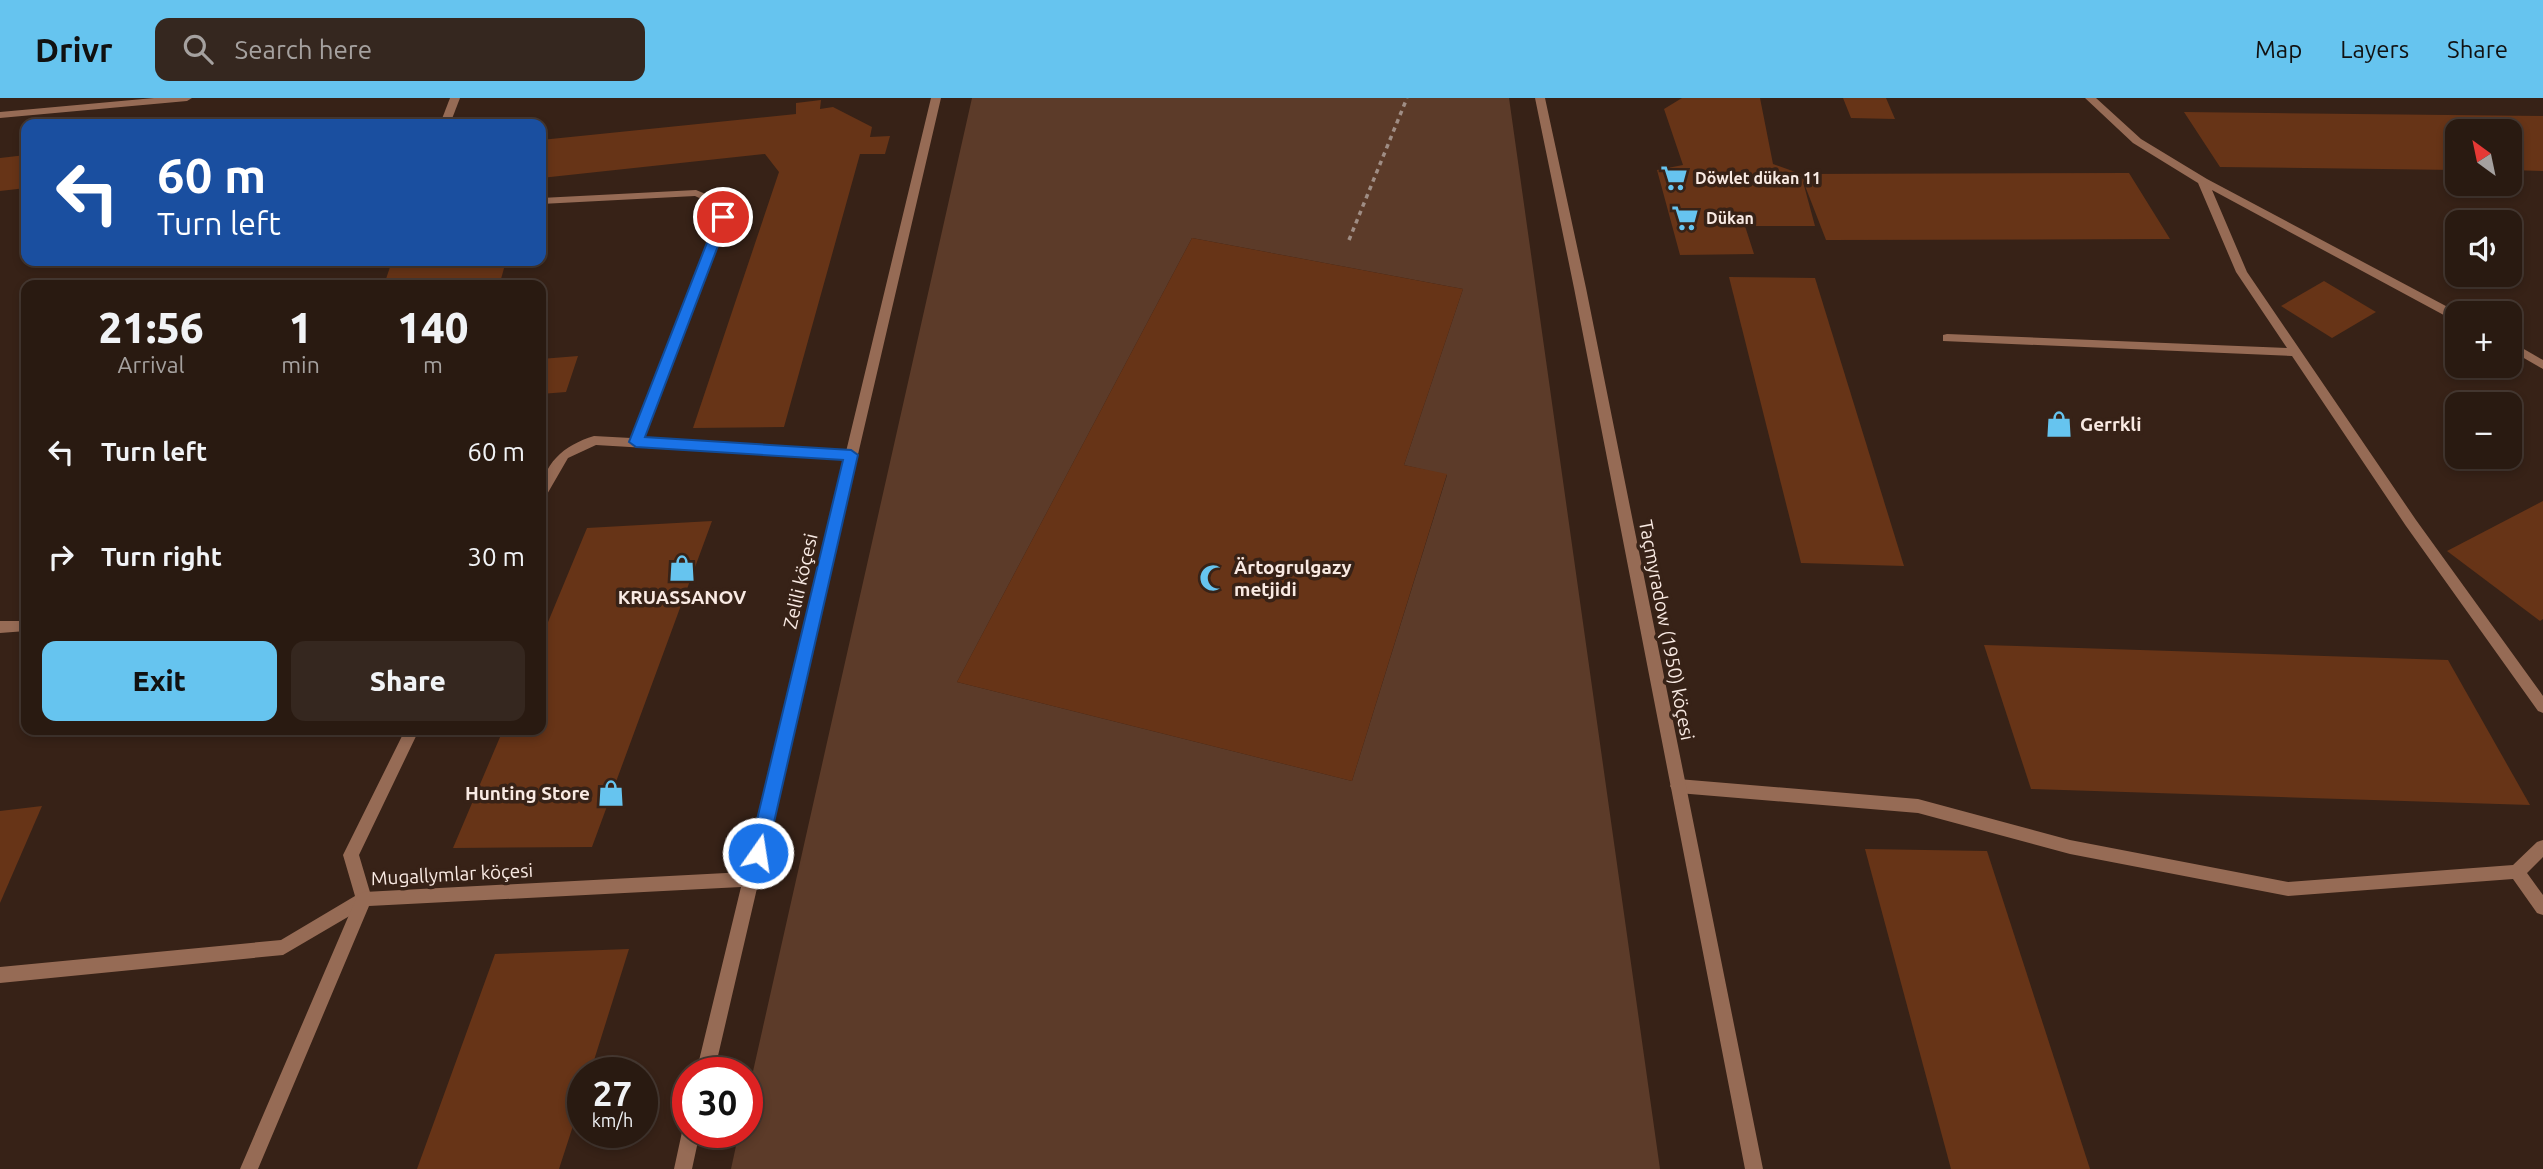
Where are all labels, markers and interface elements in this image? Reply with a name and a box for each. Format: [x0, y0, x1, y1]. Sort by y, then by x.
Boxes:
search box [155, 18, 645, 81]
icon: search [179, 30, 217, 68]
text: Drivr [35, 31, 113, 68]
text: Search here [235, 35, 372, 64]
text: Map [2255, 36, 2302, 63]
text: Layers [2340, 36, 2409, 63]
text: Share [2447, 36, 2508, 63]
north arrow [2445, 119, 2522, 196]
map controls [2445, 119, 2522, 469]
icon: left [42, 147, 133, 238]
text: 60 m [157, 147, 266, 202]
supermarket icon: Döwlet dükan 11 [1659, 163, 1689, 193]
place label: Döwlet dükan 11 [1695, 169, 1821, 187]
pin [693, 187, 753, 247]
icon: arrive [704, 198, 742, 236]
supermarket icon: Dükan [1670, 203, 1700, 233]
text: Turn left [157, 205, 281, 241]
place label: Dükan [1706, 209, 1754, 227]
button: sound [2445, 210, 2522, 287]
button: + [2445, 301, 2522, 378]
text: 21:56 [99, 304, 204, 351]
text: 1 [289, 304, 312, 351]
text: 140 [397, 304, 468, 351]
text: Arrival [118, 352, 185, 377]
text: min [281, 352, 320, 377]
text: m [423, 352, 443, 377]
button: − [2445, 392, 2522, 469]
shop icon: Gerrkli [2044, 409, 2074, 439]
place label: Gerrkli [2080, 413, 2141, 435]
icon: left [42, 433, 80, 471]
text: Turn left [101, 437, 207, 466]
text: 60 m [467, 437, 525, 466]
street label: Taçmyradow (1950) köçesi [1635, 518, 1699, 742]
street label: Zelili köçesi [778, 531, 822, 631]
icon: right [42, 538, 80, 576]
text: Turn right [101, 542, 222, 571]
text: 30 m [467, 542, 525, 571]
shop icon: KRUASSANOV [667, 553, 697, 583]
place label: Ärtogrulgazy metjidi [1234, 556, 1352, 600]
mosque icon: Ärtogrulgazy metjidi [1198, 563, 1228, 593]
place label: KRUASSANOV [618, 586, 747, 608]
button: Exit [42, 641, 277, 721]
button: Share [291, 641, 525, 721]
shop icon: Hunting Store [596, 778, 626, 808]
place label: Hunting Store [465, 782, 590, 804]
position arrow [721, 816, 795, 890]
street label: Mugallymlar köçesi [370, 859, 534, 889]
speed limit sign: 30 [672, 1057, 763, 1148]
text: 27 [593, 1073, 632, 1113]
text: km/h [592, 1110, 633, 1130]

